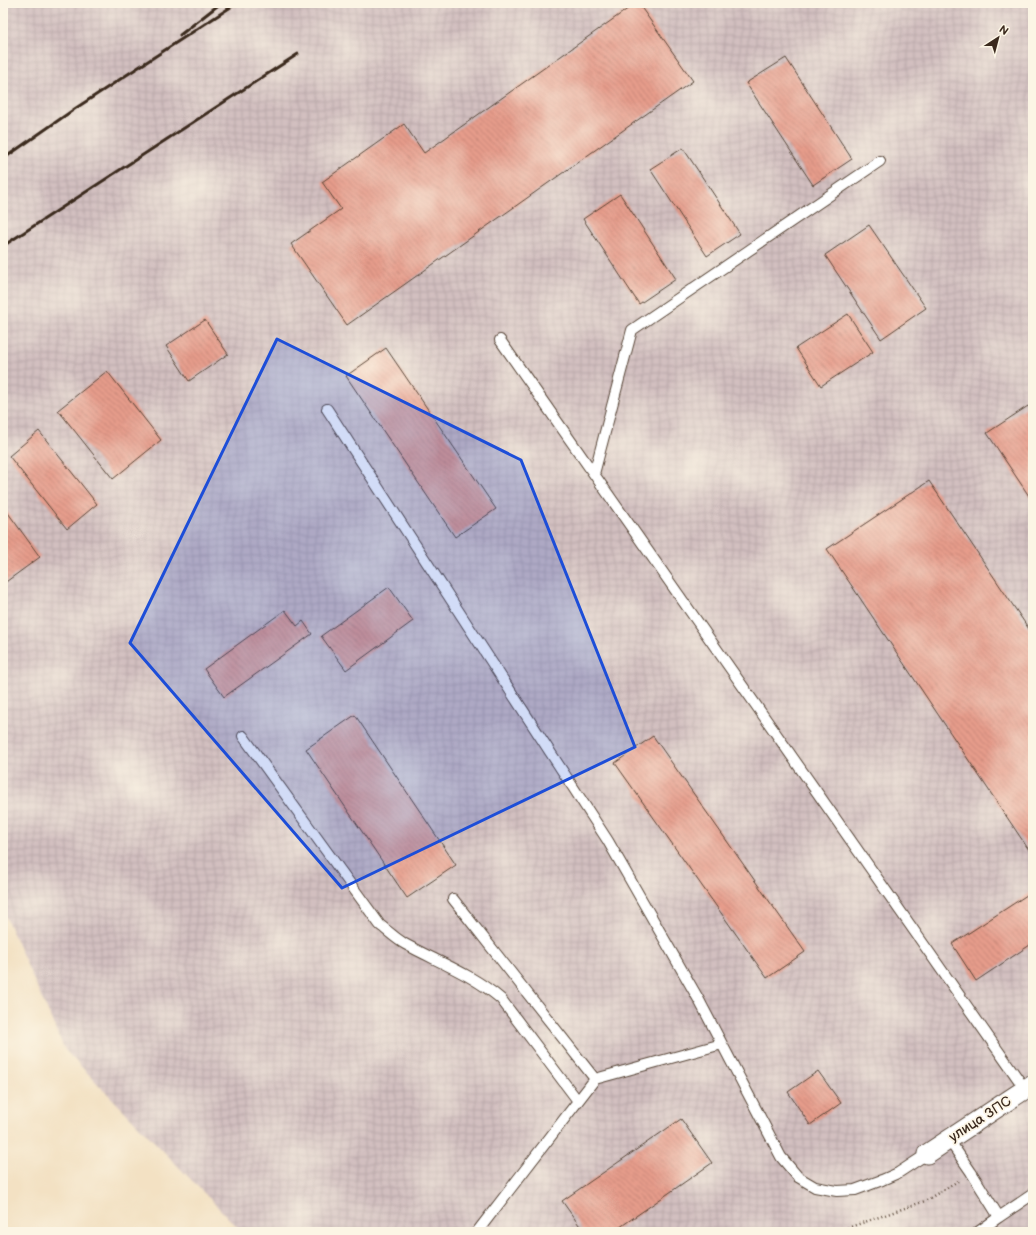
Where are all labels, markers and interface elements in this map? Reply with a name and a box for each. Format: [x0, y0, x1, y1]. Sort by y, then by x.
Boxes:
north arrow [978, 18, 1018, 58]
text: N [996, 23, 1011, 38]
street label: улица 3ПС [946, 1092, 1015, 1145]

